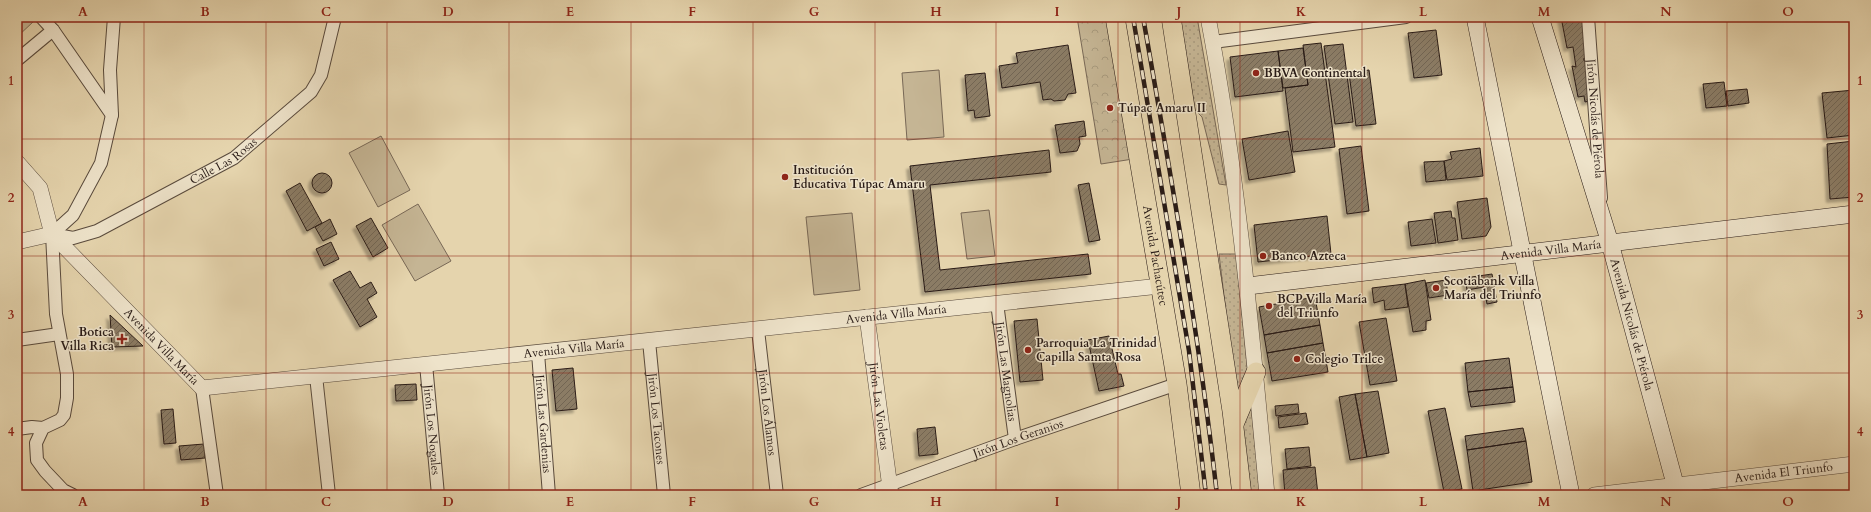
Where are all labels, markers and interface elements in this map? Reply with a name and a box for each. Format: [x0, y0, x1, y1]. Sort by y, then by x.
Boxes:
text: A [78, 3, 88, 21]
text: B [200, 3, 210, 21]
text: C [321, 3, 331, 21]
text: D [442, 3, 454, 21]
text: E [566, 3, 574, 21]
text: F [688, 3, 696, 21]
text: G [809, 3, 820, 21]
text: H [930, 3, 942, 21]
text: I [1054, 3, 1060, 21]
text: J [1175, 3, 1182, 21]
text: K [1296, 3, 1307, 21]
text: L [1419, 3, 1428, 21]
text: M [1538, 3, 1551, 21]
text: N [1660, 3, 1672, 21]
text: O [1782, 3, 1794, 21]
street label: Jirón Nicolás de Piérola [1583, 56, 1608, 180]
place label: BBVA Continental [1264, 65, 1367, 81]
marker: BBVA Continental [1251, 68, 1261, 78]
text: 1 [8, 72, 14, 90]
text: 1 [1857, 72, 1863, 90]
place label: Túpac Amaru II [1118, 100, 1206, 116]
marker: Túpac Amaru II [1105, 103, 1115, 113]
street label: Calle Las Rosas [187, 134, 260, 188]
place label: Institución Educativa Túpac Amaru [793, 162, 925, 192]
marker: Institución Educativa Túpac Amaru [780, 172, 790, 182]
text: 2 [8, 189, 15, 207]
text: 2 [1857, 189, 1864, 207]
street label: Avenida Pachacútec [1139, 204, 1172, 307]
street label: Avenida Villa María [1500, 236, 1603, 264]
place label: Banco Azteca [1271, 248, 1346, 264]
marker: Banco Azteca [1258, 251, 1268, 261]
street label: Avenida Nicolás de Piérola [1607, 257, 1658, 393]
place label: Scotiabank Villa María del Triunfo [1444, 273, 1541, 303]
marker: Scotiabank Villa María del Triunfo [1431, 283, 1441, 293]
place label: BCP Villa María del Triunfo [1277, 291, 1367, 321]
street label: Avenida Villa María [845, 301, 948, 327]
marker: BCP Villa María del Triunfo [1264, 301, 1274, 311]
street label: Avenida Villa María [120, 305, 203, 389]
text: 3 [8, 306, 15, 324]
text: 3 [1857, 306, 1864, 324]
street label: Jirón Las Magnolias [991, 319, 1021, 422]
place label: Botica Villa Rica [60, 324, 114, 354]
marker: Botica Villa Rica [117, 334, 127, 344]
street label: Avenida Villa María [523, 335, 626, 362]
place label: Parroquia La Trinidad Capilla Samta Rosa [1036, 335, 1157, 365]
marker: Parroquia La Trinidad Capilla Samta Rosa [1023, 345, 1033, 355]
place label: Colegio Trilce [1305, 351, 1383, 367]
marker: Colegio Trilce [1292, 354, 1302, 364]
street label: Jirón Las Violetas [865, 359, 893, 451]
street label: Jirón Los Álamos [754, 366, 780, 457]
street label: Jirón Los Tacones [644, 370, 669, 465]
street label: Jirón Las Gardenias [532, 372, 555, 473]
street label: Jirón Los Nogales [420, 382, 444, 476]
street label: Jirón Los Geranios [969, 415, 1065, 462]
text: 4 [8, 423, 15, 441]
text: 4 [1857, 423, 1864, 441]
street label: Avenida El Triunfo [1734, 459, 1834, 486]
text: A [78, 493, 88, 511]
text: B [200, 493, 210, 511]
text: C [321, 493, 331, 511]
text: D [442, 493, 454, 511]
text: E [566, 493, 574, 511]
text: F [688, 493, 696, 511]
text: G [809, 493, 820, 511]
text: H [930, 493, 942, 511]
text: I [1054, 493, 1060, 511]
text: J [1175, 493, 1182, 511]
text: K [1296, 493, 1307, 511]
text: L [1419, 493, 1428, 511]
text: M [1538, 493, 1551, 511]
text: N [1660, 493, 1672, 511]
text: O [1782, 493, 1794, 511]

